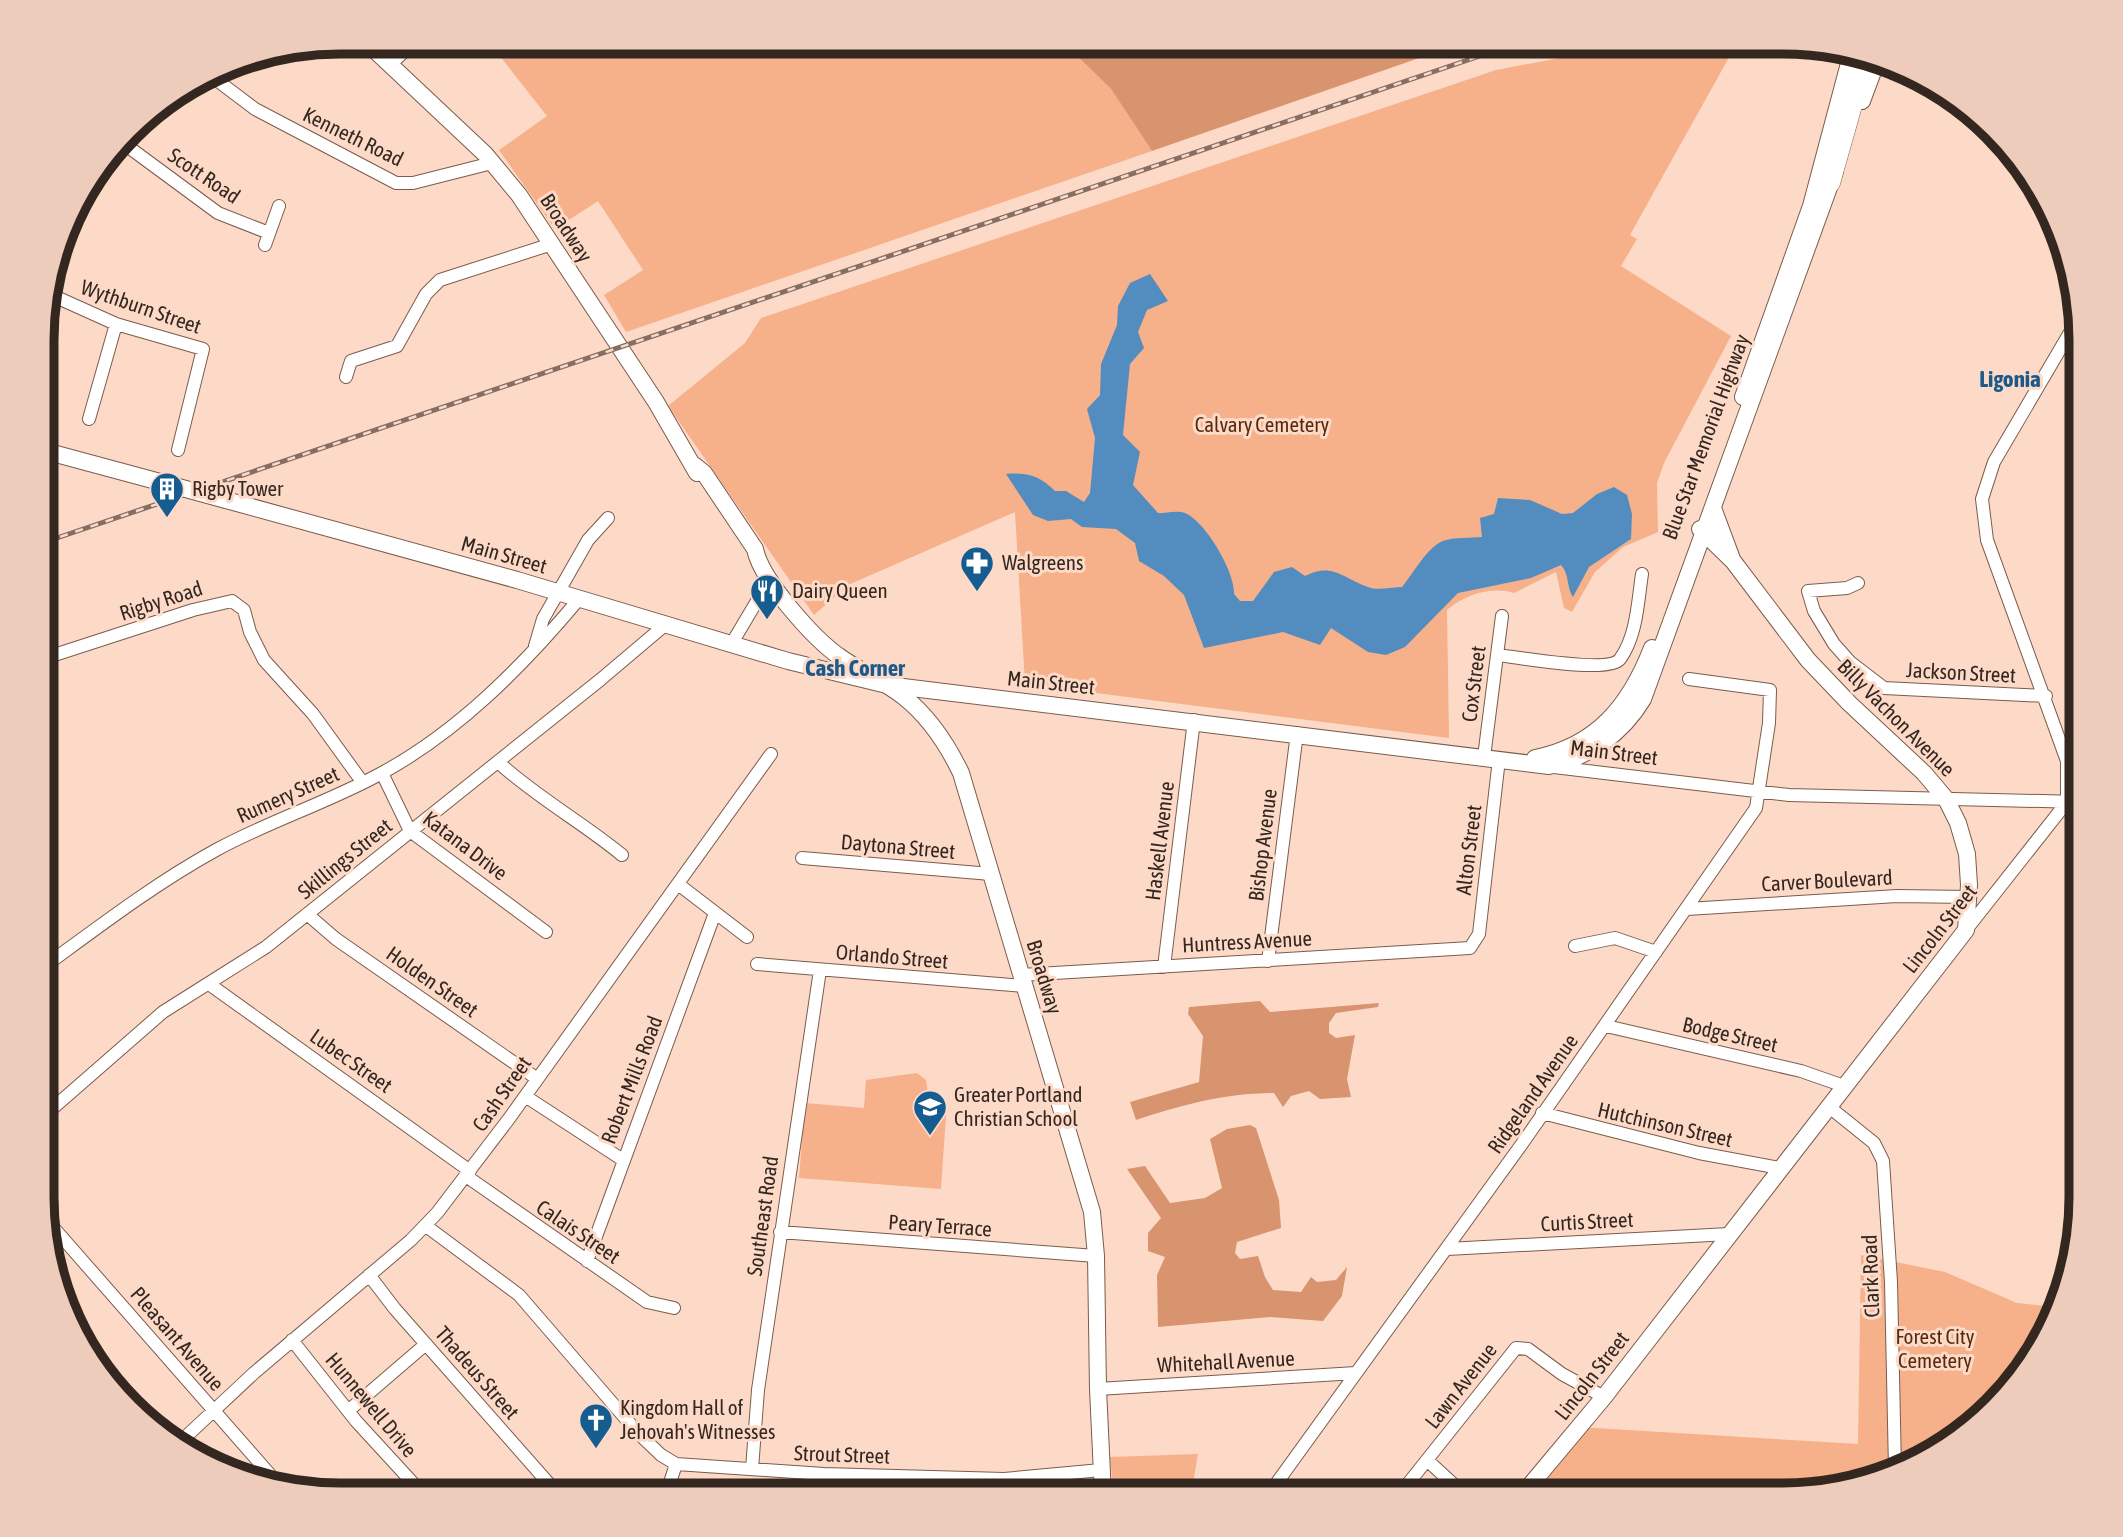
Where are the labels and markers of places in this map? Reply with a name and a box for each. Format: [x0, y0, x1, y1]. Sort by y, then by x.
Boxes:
building icon: Rigby Tower [148, 470, 186, 519]
place label: Rigby Tower [192, 476, 284, 500]
pharmacy icon: Walgreens [958, 544, 996, 593]
place label: Walgreens [1002, 550, 1083, 574]
restaurant icon: Dairy Queen [748, 572, 786, 621]
place label: Dairy Queen [792, 578, 888, 602]
place label: Greater Portland Christian School [954, 1082, 1083, 1130]
school or university icon: Greater Portland Christian School [911, 1088, 949, 1137]
place label: Kingdom Hall of Jehovah's Witnesses [620, 1395, 775, 1443]
church icon: Kingdom Hall of Jehovah's Witnesses [577, 1401, 615, 1450]

